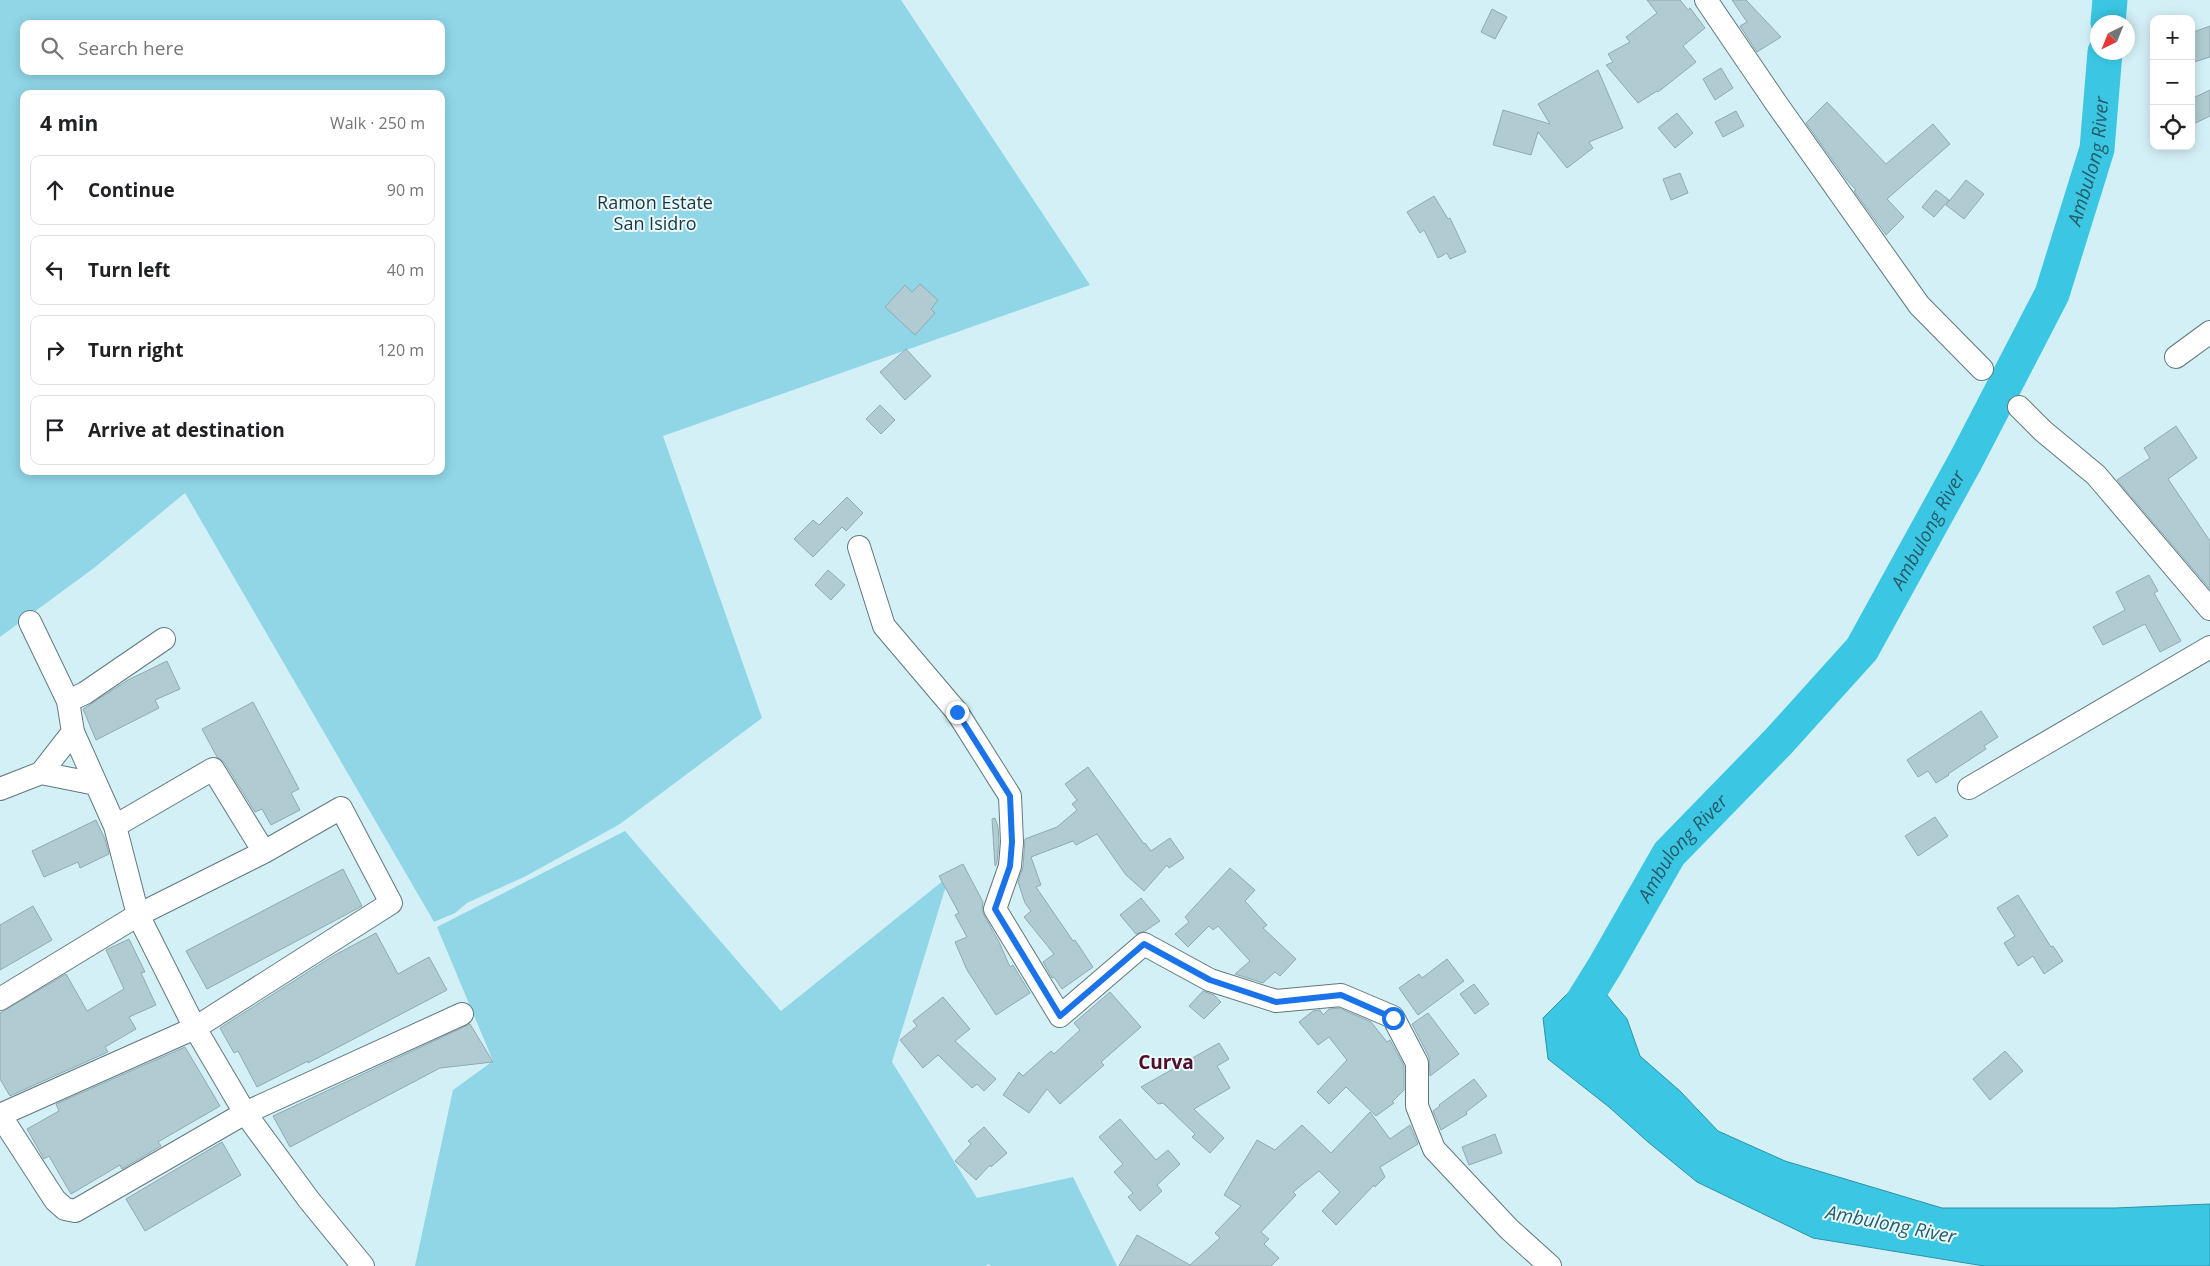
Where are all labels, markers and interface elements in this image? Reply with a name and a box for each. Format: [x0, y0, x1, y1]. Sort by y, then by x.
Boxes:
north arrow [2090, 15, 2135, 60]
map controls [2150, 15, 2195, 150]
button: + [2150, 15, 2195, 60]
search box [20, 20, 445, 75]
icon: search [38, 34, 66, 62]
text: Search here [78, 35, 184, 61]
button: − [2150, 60, 2195, 105]
water label: Ambulong River [2061, 94, 2114, 230]
button: locate [2150, 105, 2195, 150]
text: 4 min [40, 109, 98, 137]
text: Walk · 250 m [330, 112, 425, 134]
icon: ahead [41, 176, 69, 204]
text: Continue [88, 177, 175, 203]
text: 90 m [387, 179, 424, 201]
park label: Ramon Estate San Isidro [597, 190, 713, 235]
icon: left [41, 256, 69, 284]
text: Turn left [88, 257, 170, 283]
text: 40 m [387, 259, 424, 281]
icon: right [41, 336, 69, 364]
text: Turn right [88, 337, 183, 363]
text: 120 m [378, 339, 424, 361]
icon: arrive [41, 416, 69, 444]
text: Arrive at destination [88, 417, 285, 443]
water label: Ambulong River [1884, 464, 1972, 595]
route end [946, 701, 969, 724]
water label: Ambulong River [1630, 787, 1734, 908]
route start [1382, 1007, 1405, 1030]
district label: Curva [1138, 1049, 1194, 1075]
water label: Ambulong River [1822, 1198, 1960, 1250]

